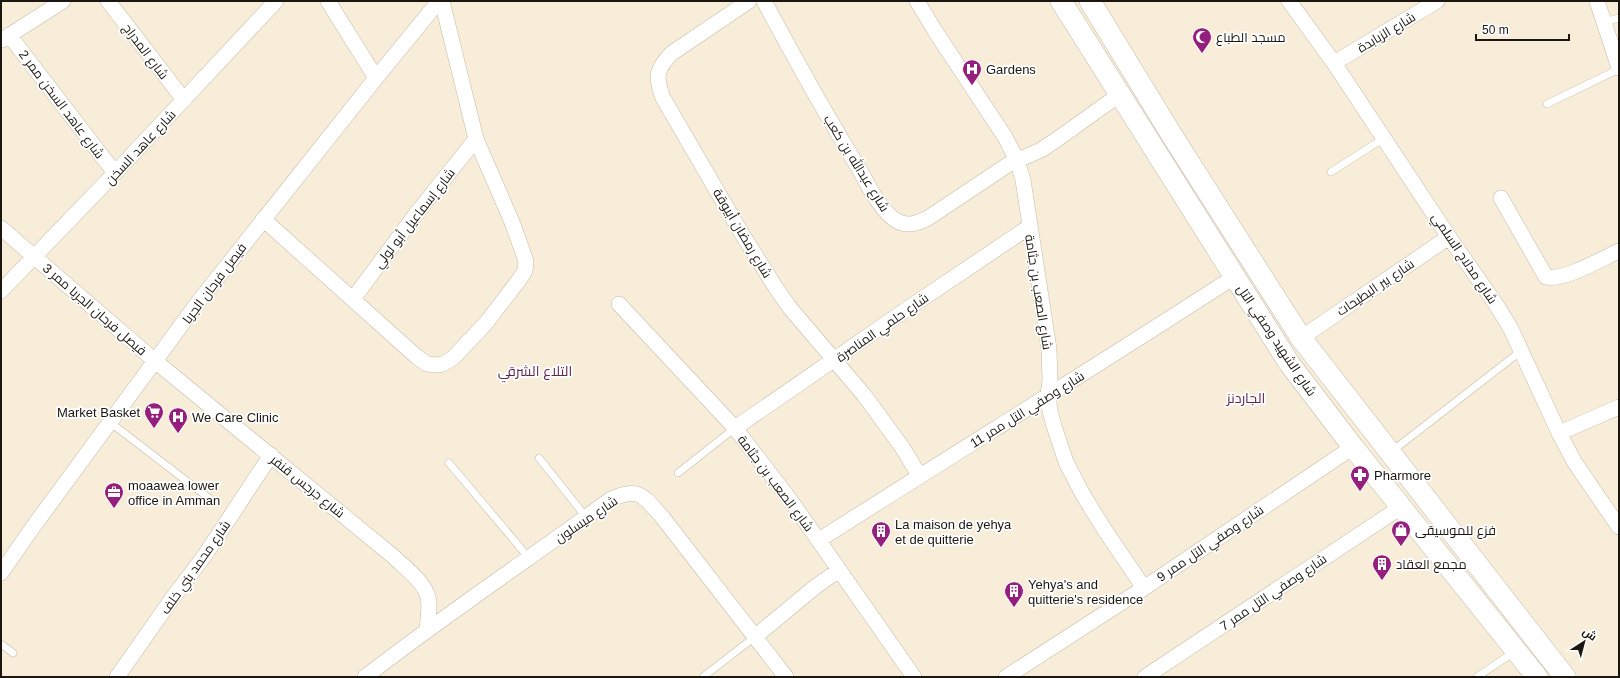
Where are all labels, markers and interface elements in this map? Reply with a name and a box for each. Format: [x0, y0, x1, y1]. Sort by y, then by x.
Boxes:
street label: شارع الزبابدة [1354, 9, 1419, 56]
scale bar [1476, 16, 1569, 42]
street label: شارع المدراج [119, 20, 171, 83]
text: 50 m [1482, 23, 1509, 37]
mosque icon: مسجد الطباع [1191, 26, 1213, 54]
place label: مسجد الطباع [1216, 30, 1286, 46]
street label: شارع عاهد السخن ممر 2 [15, 47, 107, 162]
hospital icon: Gardens [961, 58, 983, 86]
place label: Gardens [986, 62, 1036, 77]
street label: شارع عاهد السخن [102, 107, 179, 188]
street label: شارع عبدالله بن كعب [820, 112, 893, 215]
street label: شارع إسماعيل أبو لولي [370, 165, 460, 273]
street label: شارع رمضان أبيوقة [709, 185, 776, 281]
street label: شارع مدلاج السلمي [1426, 210, 1500, 308]
street label: شارع الصعب بن جثامة [1021, 233, 1055, 351]
street label: فيصل فرحان الجربا [179, 240, 249, 326]
street label: شارع بير البطيحات [1334, 256, 1417, 320]
street label: فيصل فرحان الجربا ممر 3 [40, 260, 149, 358]
street label: شارع الشهيد وصفي التل [1231, 282, 1319, 401]
street label: شارع حلمي المناصرة [833, 290, 933, 367]
district label: التلاع الشرقي [498, 363, 572, 383]
street label: شارع وصفي التل ممر 11 [967, 368, 1089, 453]
district label: الجاردنز [1226, 390, 1265, 406]
supermarket icon: Market Basket [143, 401, 165, 429]
place label: Market Basket [57, 405, 140, 420]
hospital icon: We Care Clinic [167, 406, 189, 434]
place label: We Care Clinic [192, 410, 279, 425]
street label: شارع الصعب بن جثامة [734, 432, 817, 535]
street label: شارع جرجس قنفر [266, 451, 348, 522]
pharmacy icon: Pharmore [1349, 464, 1371, 492]
place label: Pharmore [1374, 468, 1431, 483]
place label: moaawea lower office in Amman [128, 478, 220, 508]
office icon: moaawea lower office in Amman [103, 481, 125, 509]
street label: شارع ميسلون [552, 493, 621, 547]
street label: شارع وصفي التل ممر 9 [1154, 502, 1268, 587]
place label: La maison de yehya et de quitterie [895, 517, 1012, 547]
street label: شارع محمد بني خلف [157, 518, 236, 619]
shop icon: فزع للموسيقى [1390, 519, 1412, 547]
building icon: La maison de yehya et de quitterie [870, 520, 892, 548]
place label: فزع للموسيقى [1415, 523, 1496, 539]
street label: شارع وصفي التل ممر 7 [1217, 551, 1331, 636]
building icon: مجمع العقاد [1371, 553, 1393, 581]
place label: مجمع العقاد [1396, 557, 1467, 573]
place label: Yehya's and quitterie's residence [1028, 577, 1143, 607]
building icon: Yehya's and quitterie's residence [1003, 580, 1025, 608]
north arrow [1564, 622, 1604, 662]
text: ش [1580, 625, 1599, 644]

